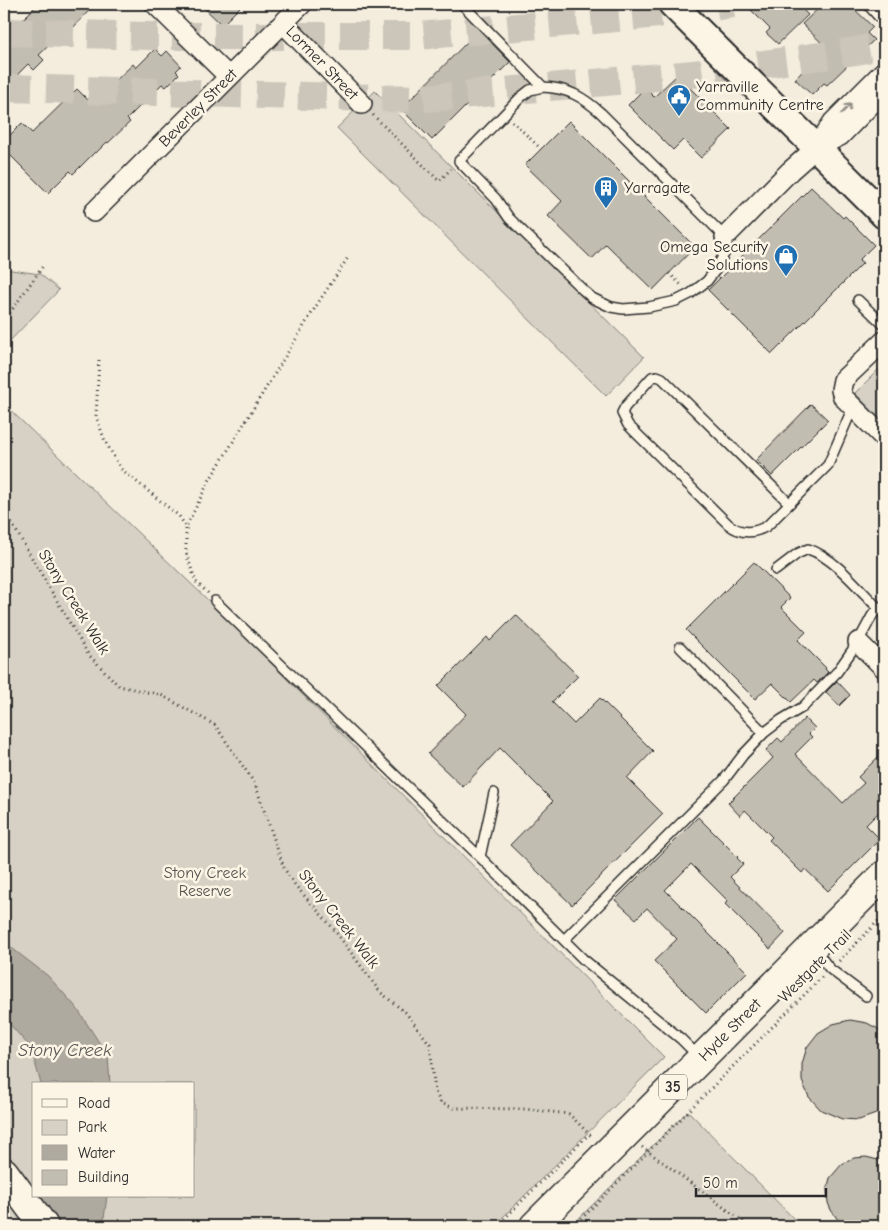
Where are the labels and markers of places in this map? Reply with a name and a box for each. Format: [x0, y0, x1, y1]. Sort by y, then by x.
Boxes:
place label: Yarraville Community Centre [696, 78, 824, 114]
public building icon: Yarraville Community Centre [666, 83, 692, 117]
building icon: Yarragate [593, 175, 619, 209]
place label: Yarragate [624, 179, 690, 197]
place label: Omega Security Solutions [660, 238, 769, 274]
shop icon: Omega Security Solutions [773, 243, 799, 277]

